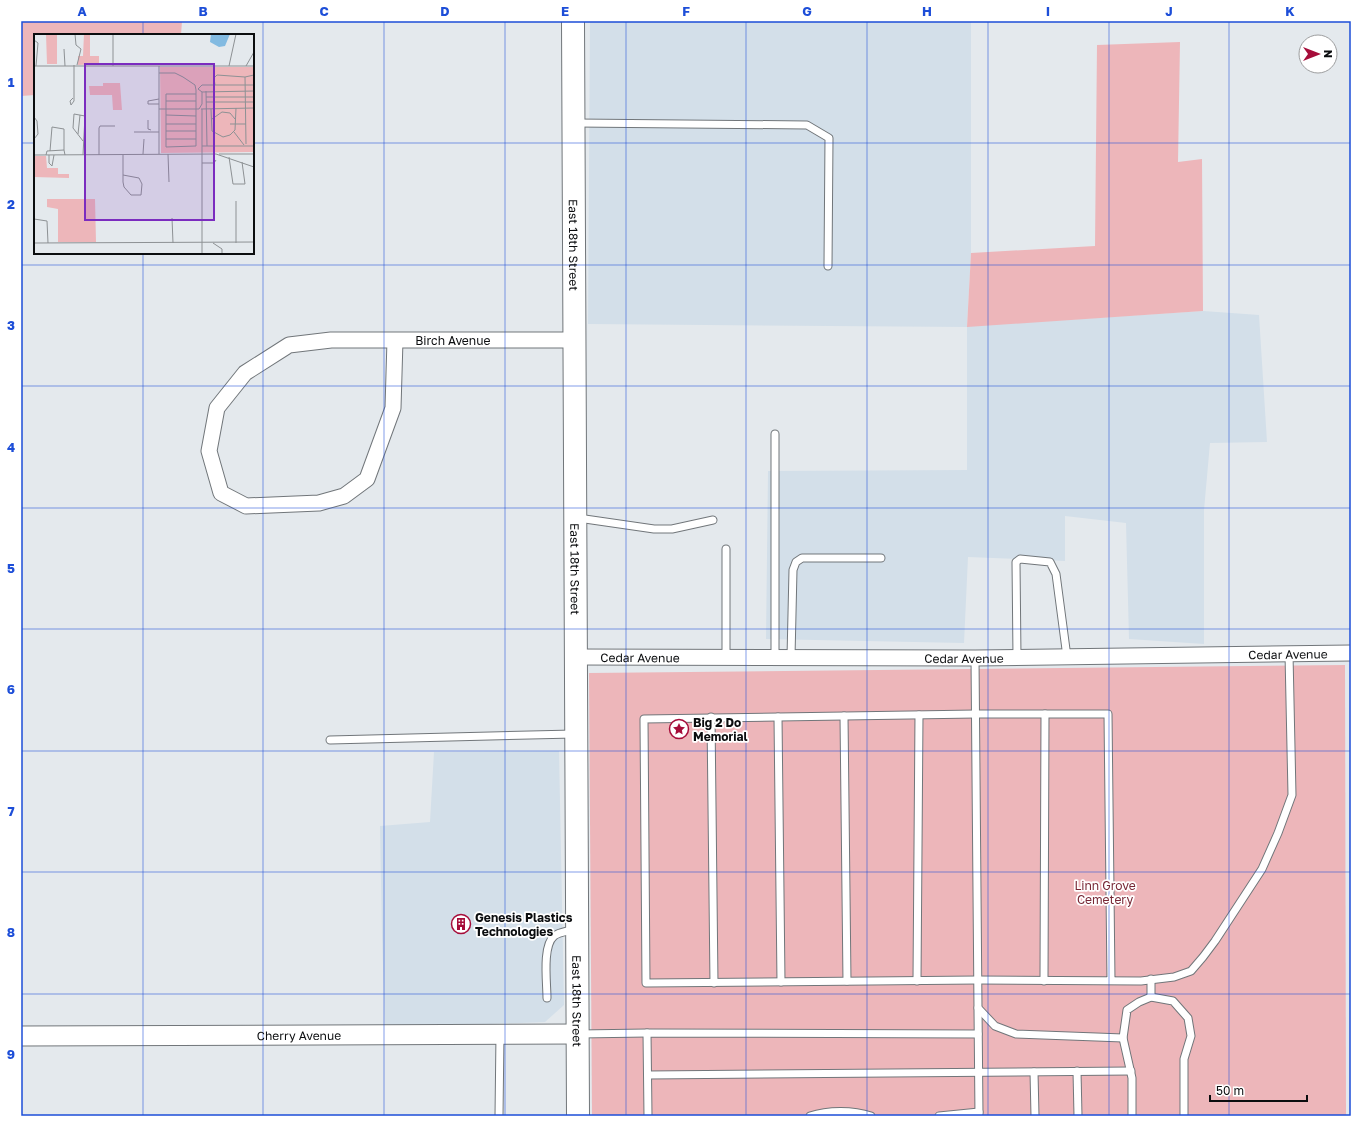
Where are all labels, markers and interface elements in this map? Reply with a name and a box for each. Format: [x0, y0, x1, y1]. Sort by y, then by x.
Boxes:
text: A [77, 3, 87, 19]
text: B [198, 3, 208, 19]
text: C [319, 3, 329, 19]
text: D [440, 3, 450, 19]
text: E [561, 3, 569, 19]
text: F [682, 3, 690, 19]
text: G [802, 3, 812, 19]
text: H [922, 3, 932, 19]
text: I [1046, 3, 1050, 19]
text: J [1165, 3, 1173, 19]
text: K [1285, 3, 1295, 19]
inset map [34, 34, 254, 254]
north arrow [1298, 34, 1338, 74]
text: N [1322, 50, 1335, 58]
text: 1 [8, 74, 15, 90]
text: 2 [7, 196, 15, 212]
street label: East 18th Street [566, 199, 582, 291]
text: 3 [7, 317, 15, 333]
street label: Birch Avenue [415, 333, 490, 348]
text: 4 [7, 439, 15, 455]
street label: East 18th Street [568, 523, 583, 615]
text: 5 [7, 560, 15, 576]
street label: Cedar Avenue [1248, 646, 1328, 662]
street label: Cedar Avenue [600, 650, 680, 665]
street label: Cedar Avenue [924, 650, 1004, 666]
text: 6 [7, 681, 15, 697]
place label: Big 2 Do Memorial [693, 715, 747, 744]
place icon: Big 2 Do Memorial [668, 718, 690, 740]
text: 7 [7, 803, 15, 819]
park label: Linn Grove Cemetery [1074, 878, 1136, 907]
place label: Genesis Plastics Technologies [475, 910, 573, 939]
building icon: Genesis Plastics Technologies [450, 913, 472, 935]
text: 8 [7, 924, 15, 940]
street label: East 18th Street [570, 955, 585, 1047]
street label: Cherry Avenue [257, 1027, 341, 1043]
text: 9 [7, 1046, 15, 1062]
scale bar [1210, 1077, 1307, 1103]
text: 50 m [1216, 1083, 1244, 1098]

